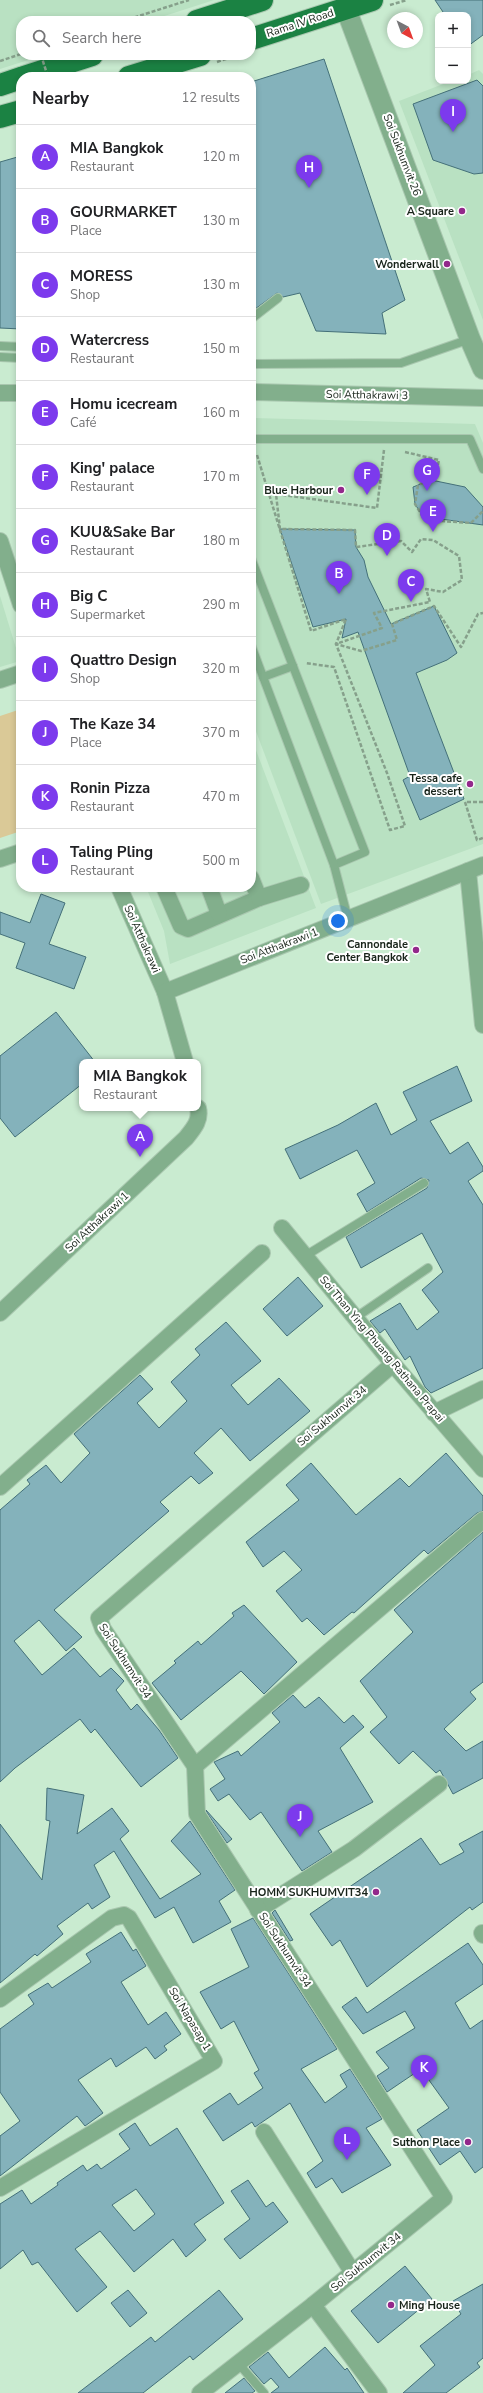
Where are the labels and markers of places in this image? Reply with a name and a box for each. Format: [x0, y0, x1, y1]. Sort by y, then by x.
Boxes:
pin: I [440, 99, 466, 132]
pin: H [296, 155, 322, 188]
place label: A Square [407, 204, 454, 219]
marker: A Square [457, 206, 467, 216]
place label: Wonderwall [375, 257, 439, 272]
marker: Wonderwall [442, 259, 452, 269]
pin: G [414, 458, 440, 491]
pin: F [354, 462, 380, 495]
place label: Blue Harbour [264, 483, 334, 498]
marker: Blue Harbour [336, 485, 346, 495]
pin: E [420, 499, 446, 532]
pin: D [374, 523, 400, 556]
pin: B [326, 561, 352, 594]
pin: C [398, 569, 424, 602]
place label: Tessa cafe dessert [409, 771, 463, 799]
marker: Tessa cafe dessert [465, 779, 475, 789]
place label: Cannondale Center Bangkok [326, 937, 409, 965]
marker: Cannondale Center Bangkok [411, 945, 421, 955]
pin: A [127, 1124, 153, 1157]
pin: J [287, 1804, 313, 1837]
place label: HOMM SUKHUMVIT34 [249, 1885, 368, 1900]
marker: HOMM SUKHUMVIT34 [371, 1887, 381, 1897]
pin: K [411, 2055, 437, 2088]
pin: L [334, 2127, 360, 2160]
place label: Suthon Place [393, 2135, 460, 2150]
marker: Suthon Place [463, 2137, 473, 2147]
place label: Ming House [399, 2298, 460, 2313]
marker: Ming House [386, 2300, 396, 2310]

